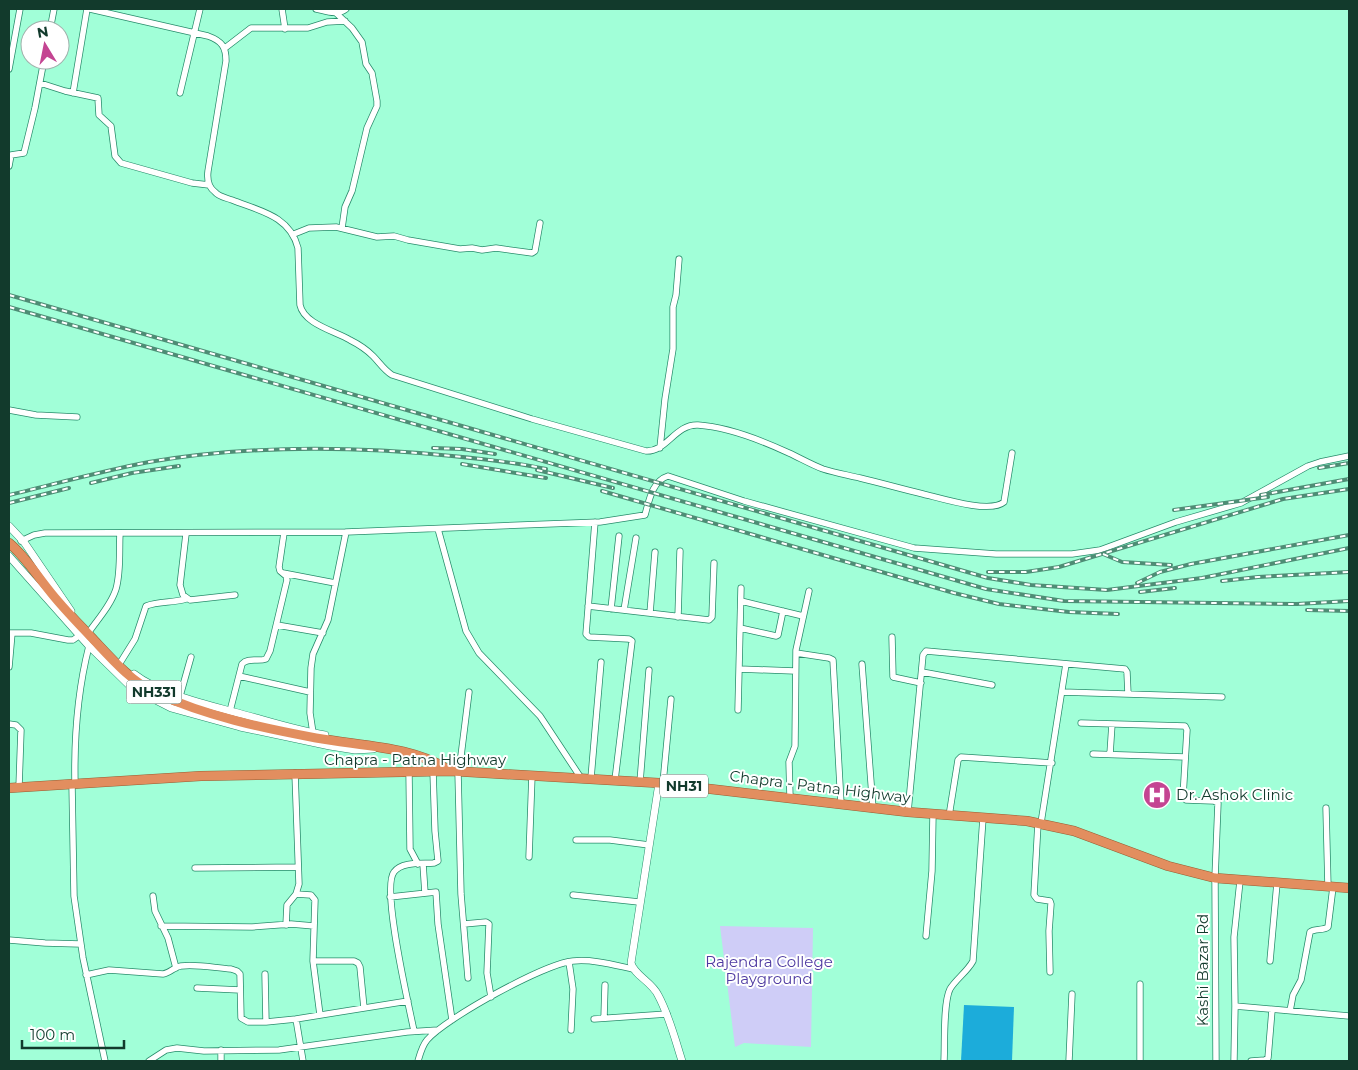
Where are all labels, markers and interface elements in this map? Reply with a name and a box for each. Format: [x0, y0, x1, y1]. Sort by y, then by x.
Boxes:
north arrow [20, 20, 70, 70]
text: N [36, 22, 50, 42]
road number: NH331 [126, 680, 182, 704]
street label: Chapra - Patna Highway [324, 750, 507, 769]
street label: Chapra - Patna Highway [729, 766, 912, 807]
road number: NH31 [660, 774, 708, 798]
hospital icon: Dr. Ashok Clinic [1142, 780, 1172, 810]
place label: Dr. Ashok Clinic [1176, 785, 1293, 804]
street label: Kashi Bazar Rd [1193, 914, 1212, 1026]
park label: Rajendra College Playground [705, 952, 833, 988]
scale bar [22, 1018, 125, 1050]
text: 100 m [30, 1025, 75, 1044]

